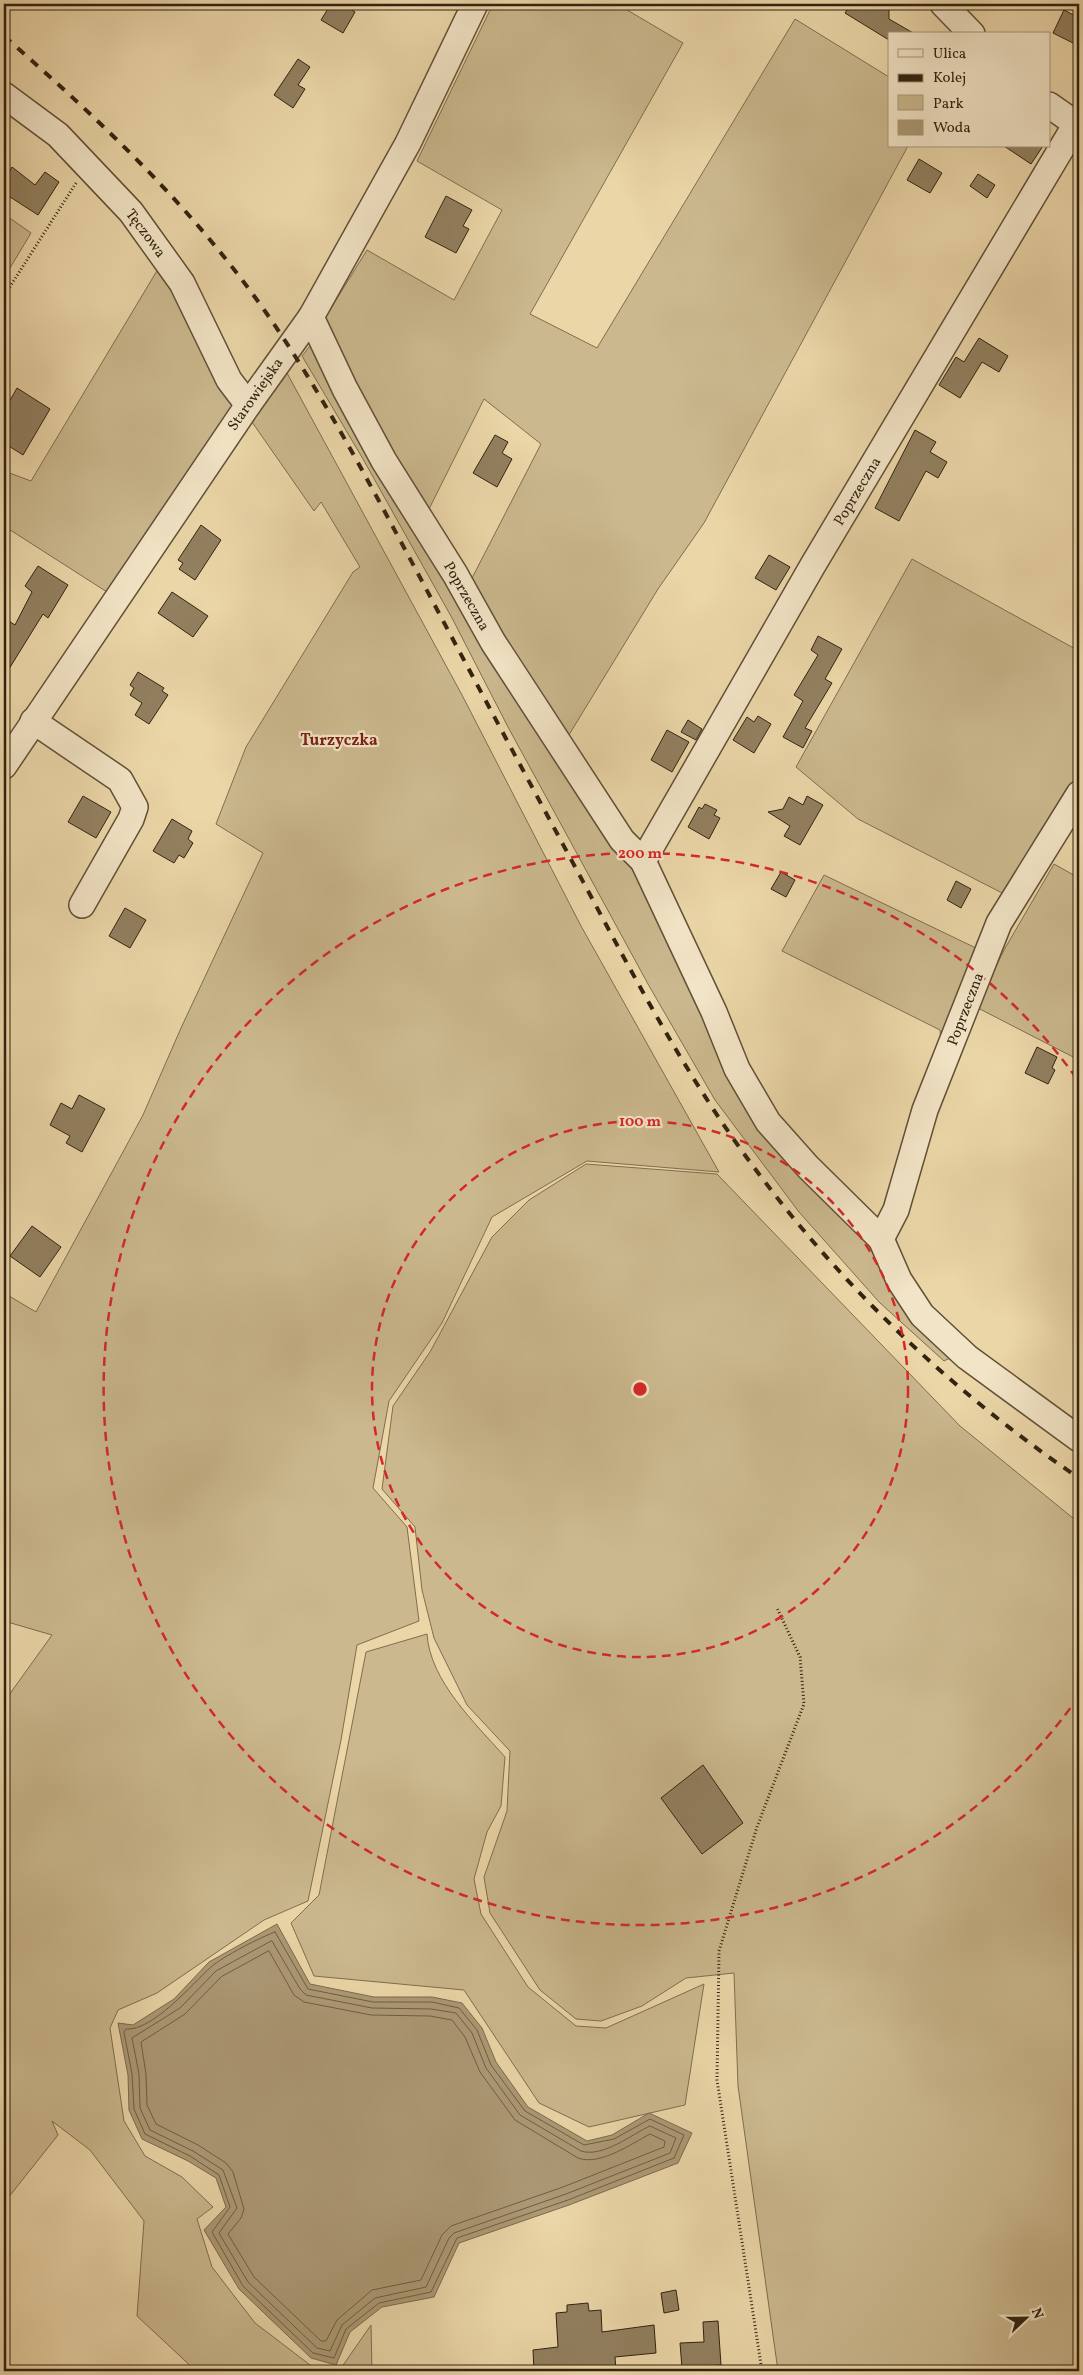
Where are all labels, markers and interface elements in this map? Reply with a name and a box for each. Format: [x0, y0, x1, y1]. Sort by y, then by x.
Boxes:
legend [888, 32, 1050, 148]
text: Ulica [933, 44, 966, 65]
text: Kolej [933, 68, 966, 89]
text: Park [933, 94, 964, 115]
text: Woda [933, 118, 971, 139]
street label: Tęczowa [120, 205, 170, 263]
street label: Starowiejska [223, 354, 289, 436]
street label: Poprzeczna [830, 454, 887, 530]
street label: Poprzeczna [437, 558, 494, 635]
district label: Turzyczka [300, 730, 378, 752]
text: 200 m [618, 844, 662, 865]
street label: Poprzeczna [943, 970, 990, 1049]
text: 100 m [619, 1112, 662, 1133]
centre of rings [631, 1380, 649, 1398]
north arrow [1000, 2292, 1050, 2342]
text: N [1026, 2305, 1047, 2322]

